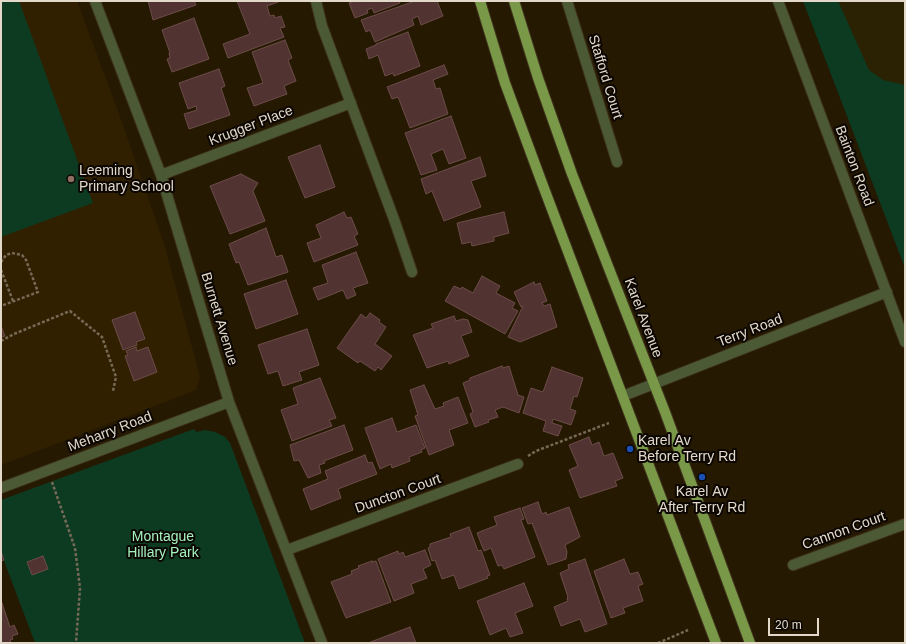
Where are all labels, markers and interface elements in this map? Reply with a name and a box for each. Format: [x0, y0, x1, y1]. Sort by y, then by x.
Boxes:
street label: Stafford Court [584, 33, 626, 121]
street label: Krugger Place [207, 102, 295, 150]
street label: Bainton Road [831, 123, 877, 209]
place label: Leeming Primary School [79, 163, 174, 196]
marker: Leeming Primary School [66, 174, 76, 184]
street label: Burnett Avenue [197, 271, 241, 367]
street label: Karel Avenue [620, 276, 666, 360]
street label: Terry Road [715, 311, 785, 351]
street label: Meharry Road [66, 408, 154, 456]
place label: Karel Av Before Terry Rd [638, 433, 736, 466]
marker: Karel Av Before Terry Rd [625, 444, 635, 454]
street label: Duncton Court [353, 471, 443, 517]
marker: Karel Av After Terry Rd [697, 472, 707, 482]
place label: Karel Av After Terry Rd [659, 484, 745, 516]
street label: Cannon Court [800, 508, 888, 554]
park label: Montague Hillary Park [127, 529, 199, 562]
scale bar [770, 610, 821, 636]
text: 20 m [775, 618, 802, 632]

